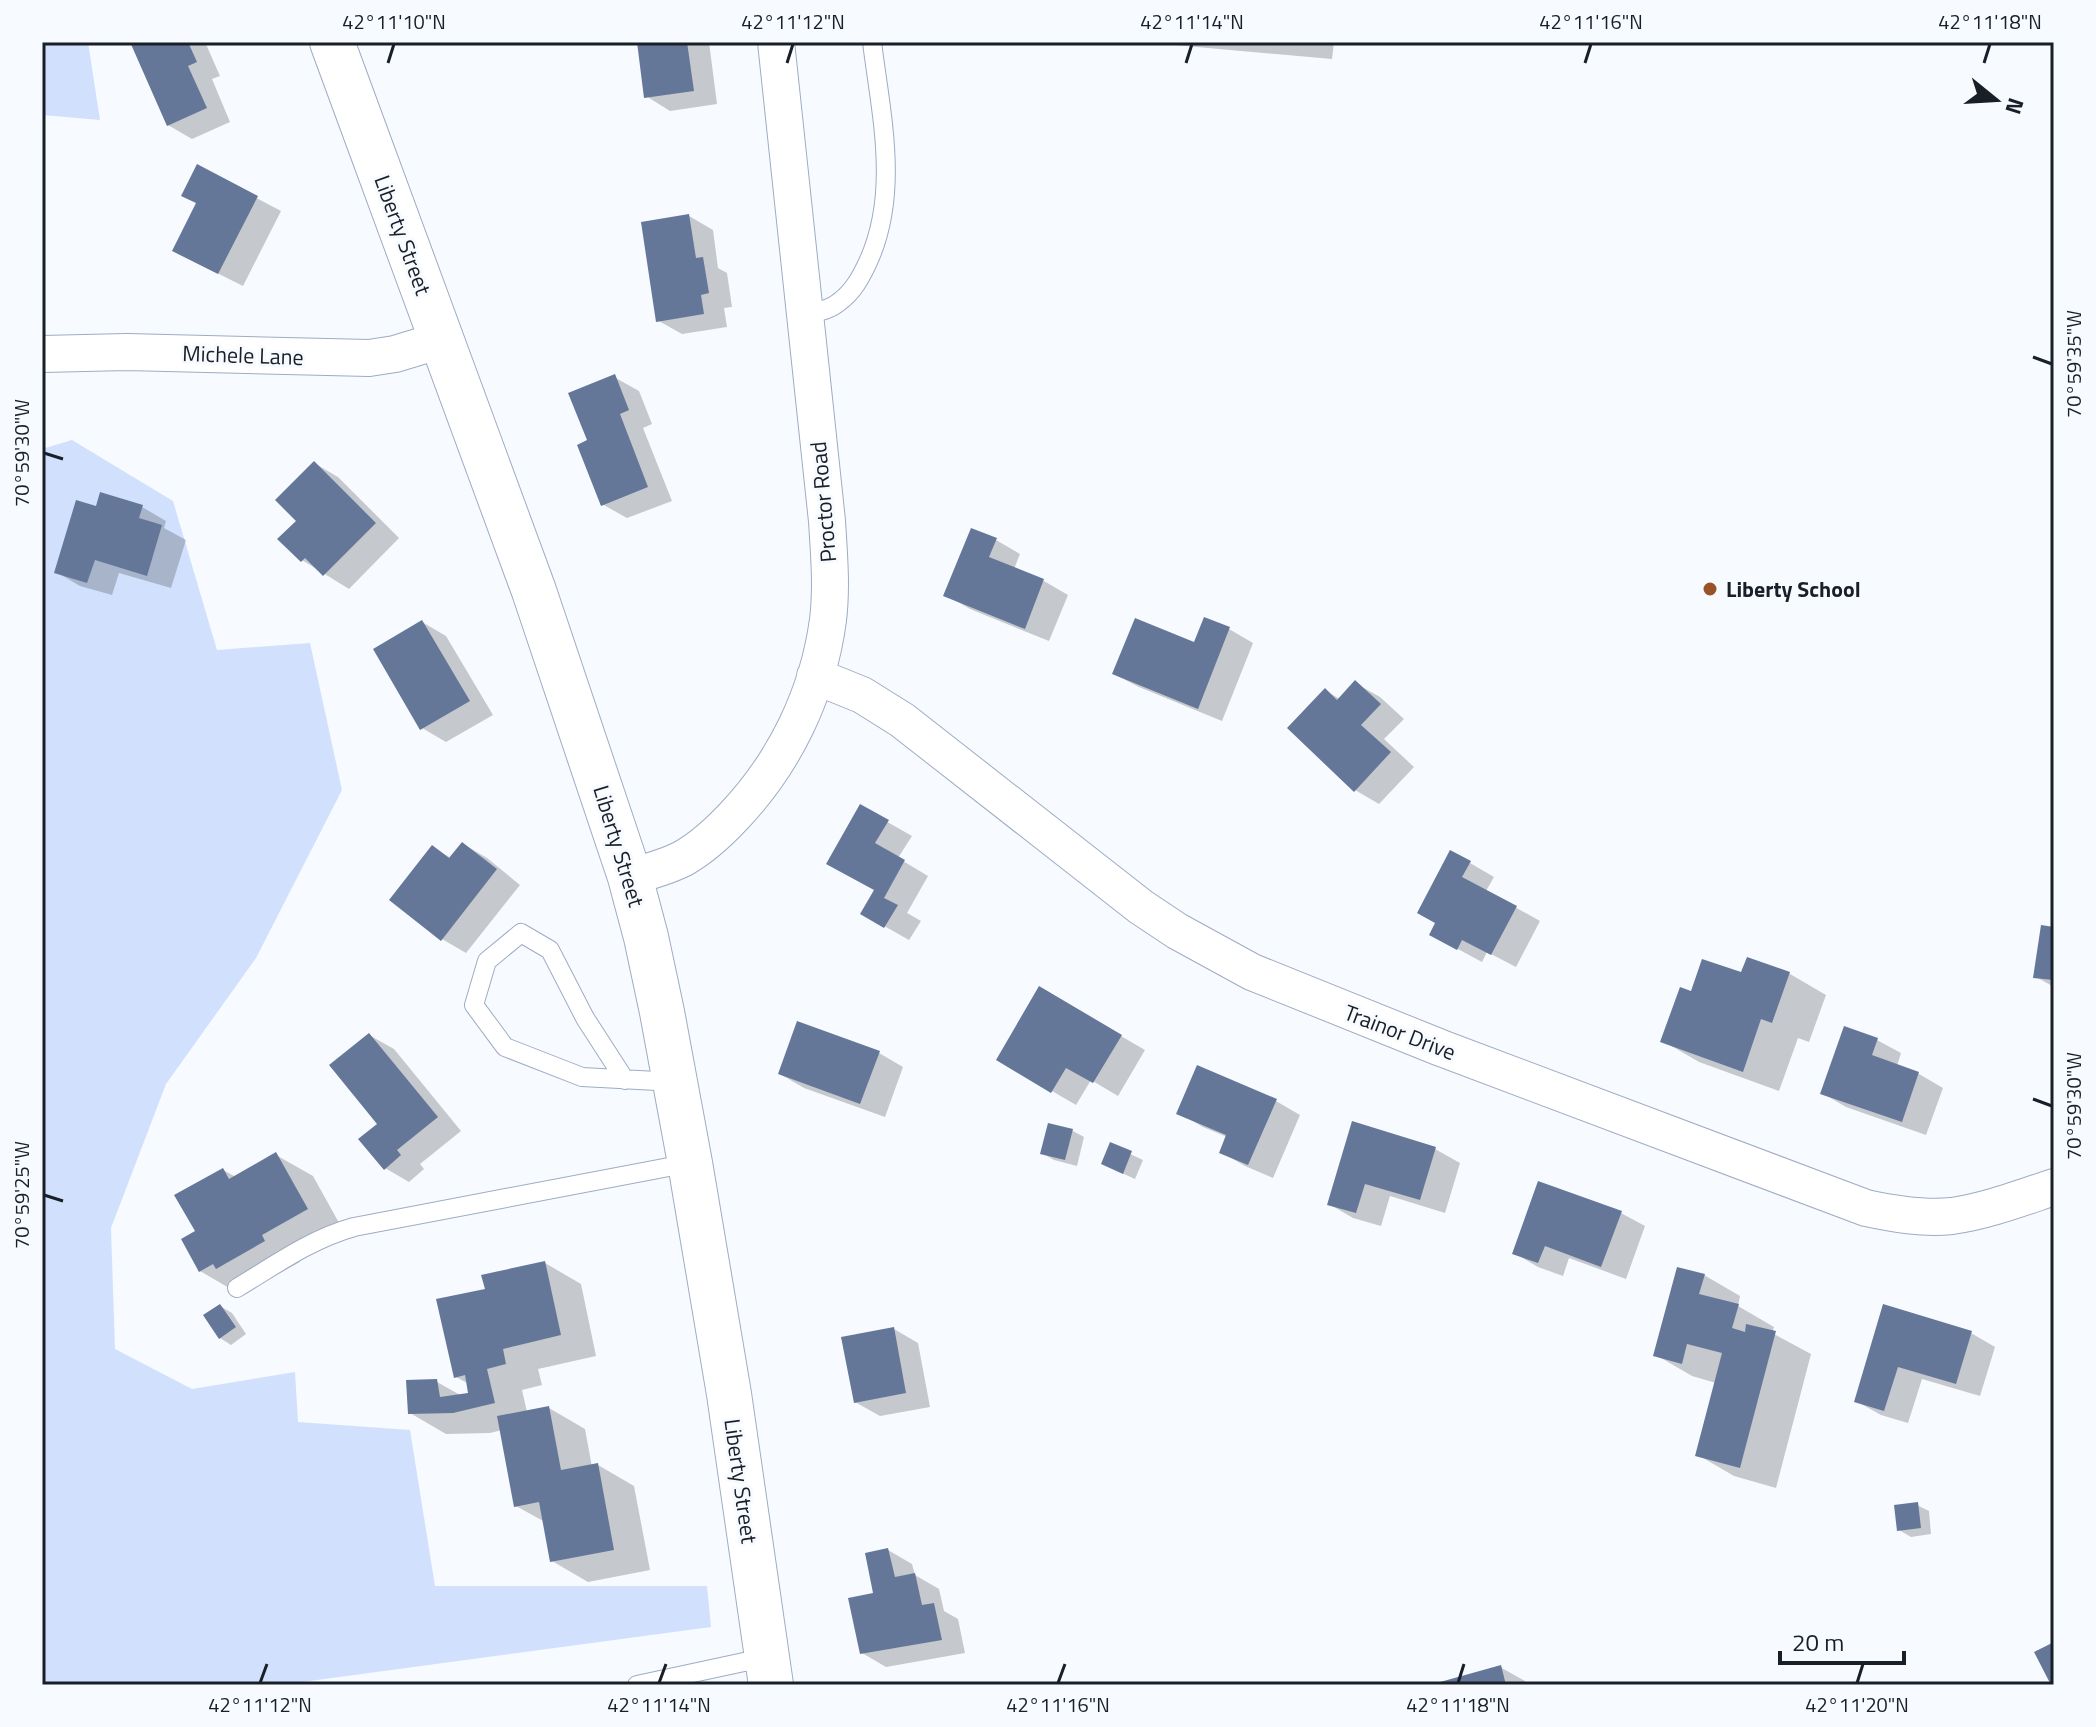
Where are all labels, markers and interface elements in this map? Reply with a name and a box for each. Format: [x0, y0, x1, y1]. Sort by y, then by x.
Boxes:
text: 42°11'10"N [342, 6, 446, 37]
text: 42°11'12"N [741, 6, 845, 37]
text: 42°11'14"N [1140, 6, 1244, 37]
text: 42°11'16"N [1539, 6, 1643, 37]
text: 42°11'18"N [1938, 6, 2042, 37]
north arrow [1956, 60, 2036, 140]
text: N [1996, 94, 2034, 119]
street label: Liberty Street [366, 170, 441, 300]
text: 70°59'35"W [2058, 310, 2089, 418]
street label: Michele Lane [182, 336, 304, 374]
text: 70°59'30"W [6, 399, 37, 507]
street label: Proctor Road [801, 440, 845, 564]
place label: Liberty School [1726, 572, 1861, 606]
marker: Liberty School [1701, 580, 1719, 598]
street label: Liberty Street [584, 781, 654, 911]
street label: Trainor Drive [1339, 995, 1461, 1069]
text: 70°59'30"W [2058, 1052, 2089, 1160]
text: 70°59'25"W [6, 1141, 37, 1249]
street label: Liberty Street [715, 1416, 767, 1546]
scale bar [1780, 1615, 1904, 1665]
text: 20 m [1792, 1624, 1844, 1660]
text: 42°11'12"N [208, 1689, 312, 1720]
text: 42°11'14"N [607, 1689, 711, 1720]
text: 42°11'16"N [1006, 1689, 1110, 1720]
text: 42°11'18"N [1406, 1689, 1510, 1720]
text: 42°11'20"N [1805, 1689, 1909, 1720]

